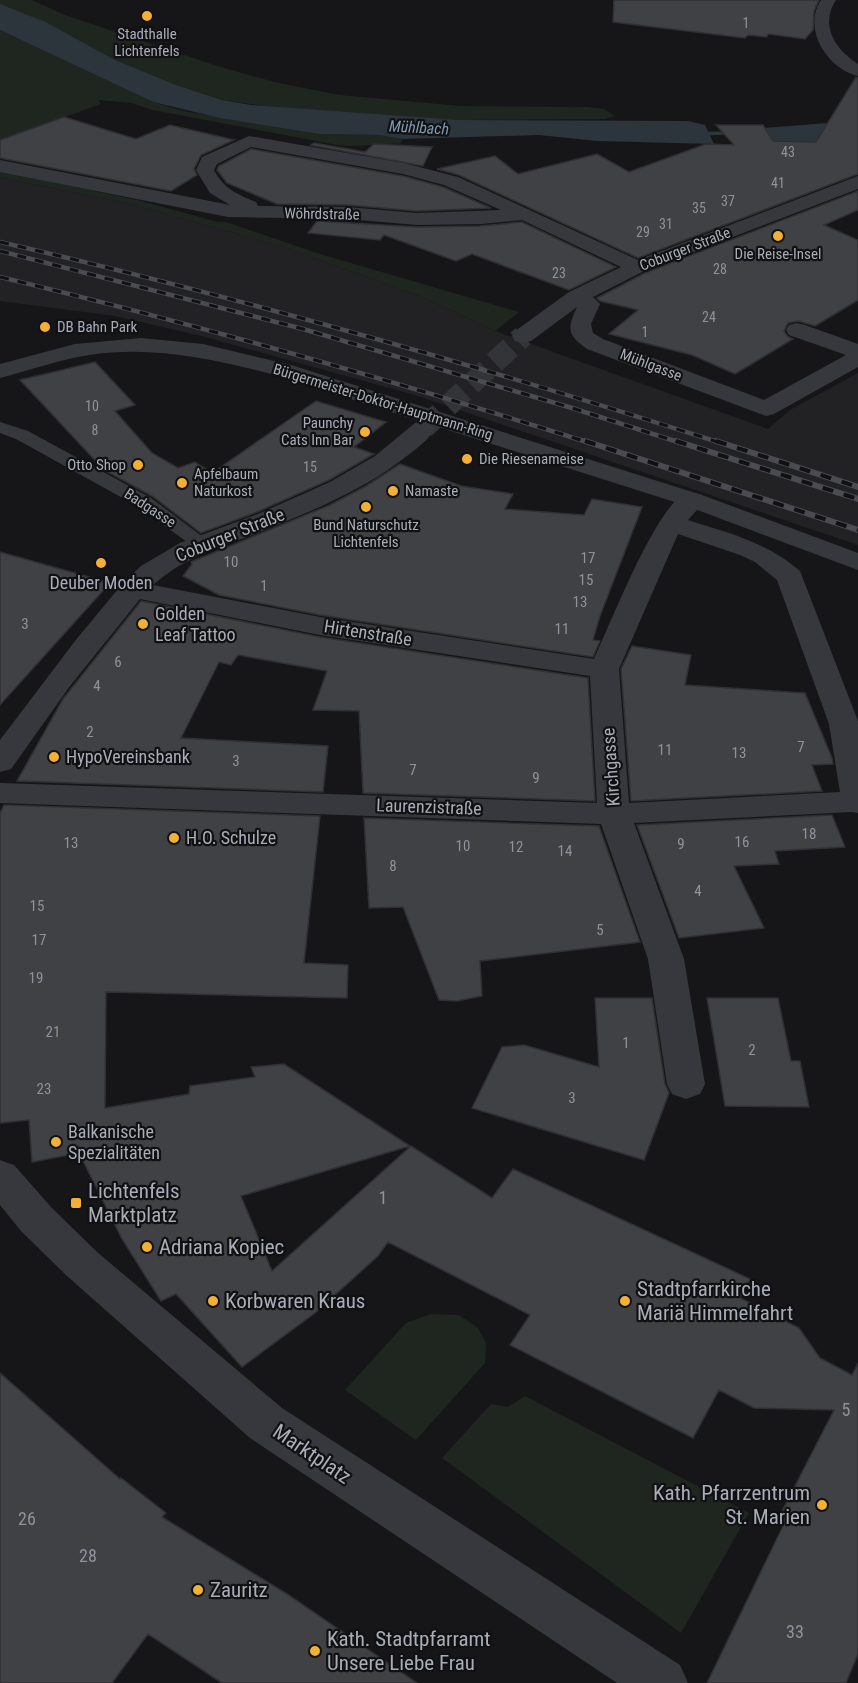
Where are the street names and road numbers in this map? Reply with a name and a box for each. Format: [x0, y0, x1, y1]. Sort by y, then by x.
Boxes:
street label: Wöhrdstraße [284, 204, 360, 224]
street label: Coburger Straße [637, 223, 733, 275]
street label: Mühlgasse [618, 345, 684, 385]
street label: Bürgermeister-Doktor-Hauptmann-Ring [271, 360, 495, 444]
street label: Badgasse [121, 485, 179, 531]
street label: Coburger Straße [172, 503, 287, 566]
street label: Hirtenstraße [323, 615, 414, 650]
street label: Kirchgasse [597, 727, 624, 807]
street label: Laurenzistraße [376, 794, 482, 819]
street label: Marktplatz [269, 1419, 355, 1489]

